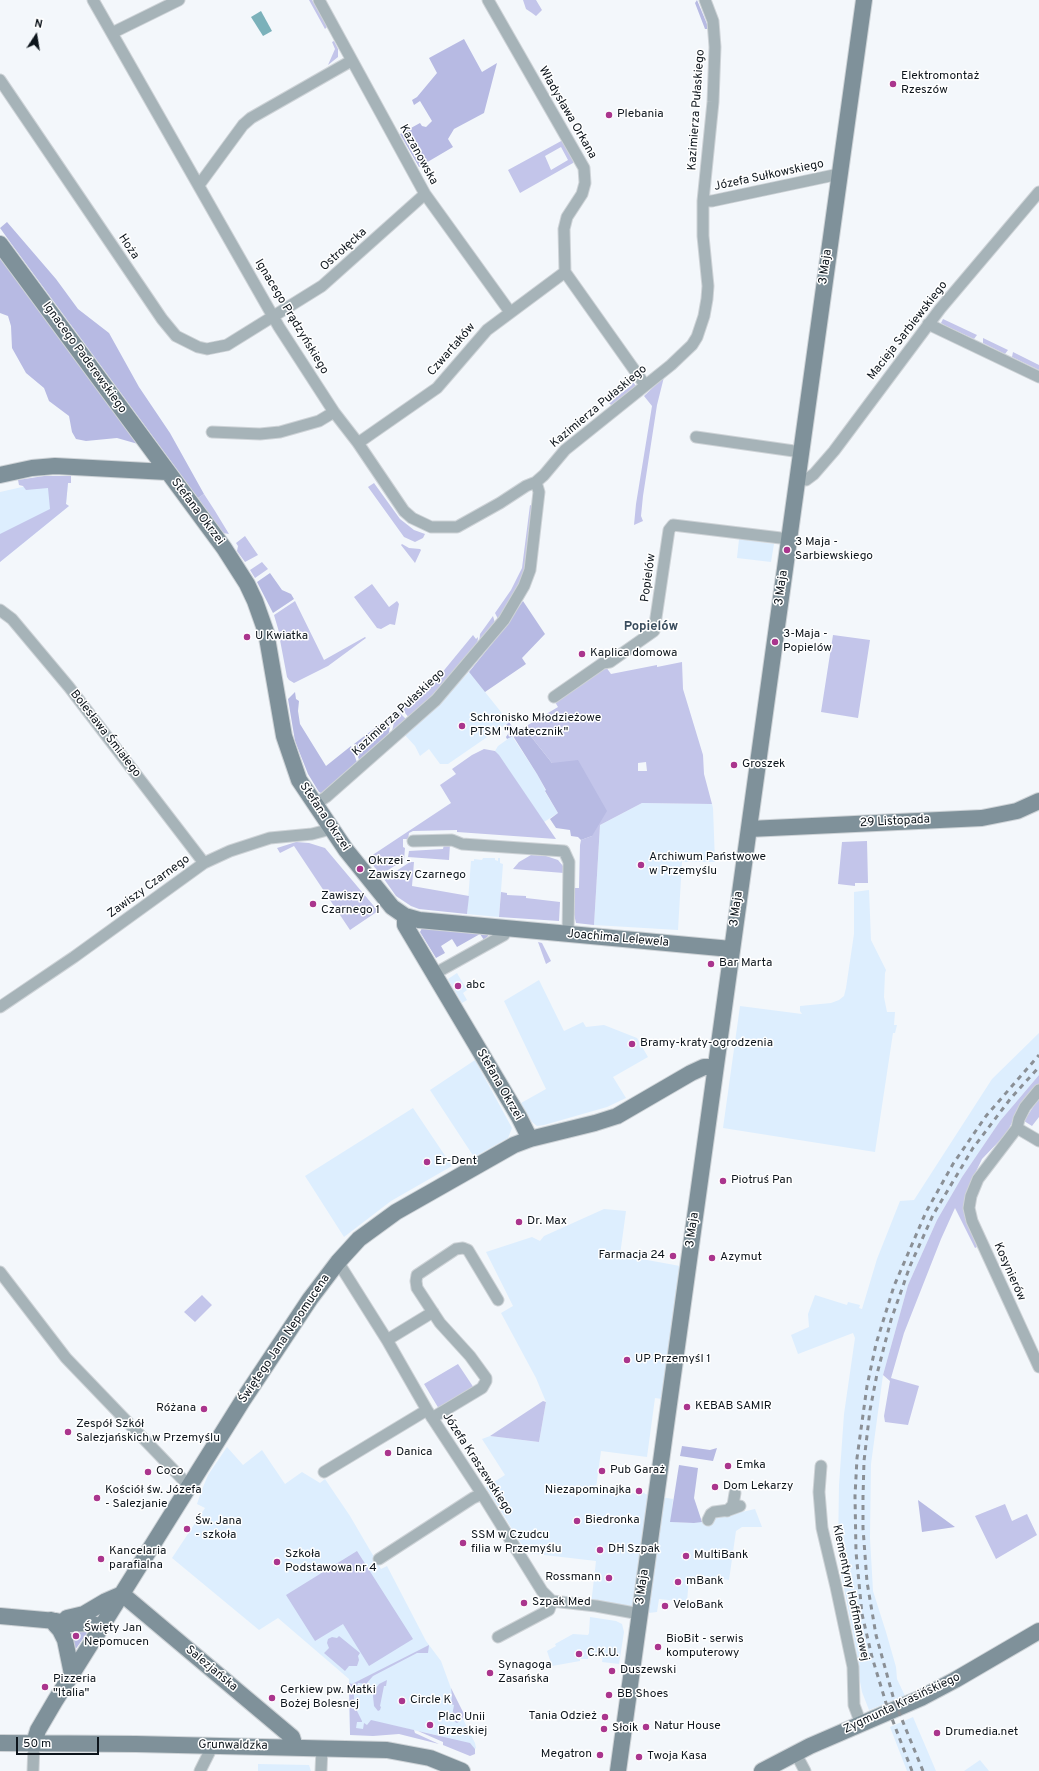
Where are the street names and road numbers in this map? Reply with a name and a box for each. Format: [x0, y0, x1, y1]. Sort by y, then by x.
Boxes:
street label: Kazimierza Pułaskiego [686, 49, 708, 171]
street label: Władysława Orkana [535, 64, 599, 162]
street label: Kazanowska [396, 122, 440, 188]
street label: Józefa Sułkowskiego [713, 157, 825, 195]
street label: Ostrołęcka [318, 225, 370, 275]
street label: Hoża [114, 232, 142, 262]
street label: 3 Maja [816, 248, 836, 286]
street label: Ignacego Prądzyńskiego [251, 257, 331, 377]
street label: Macieja Sarbiewskiego [865, 279, 951, 383]
street label: Ignacego Paderewskiego [39, 300, 129, 416]
street label: Czwartaków [425, 321, 479, 379]
street label: Kazimierza Pułaskiego [548, 362, 650, 452]
street label: Stefana Okrzei [167, 476, 227, 548]
street label: Popielów [638, 553, 660, 603]
street label: 3 Maja [772, 569, 792, 607]
street label: Kazimierza Pułaskiego [350, 666, 448, 760]
street label: Bolesława Śmiałego [66, 688, 144, 780]
street label: Stefana Okrzei [296, 780, 352, 854]
street label: 29 Listopada [860, 813, 930, 831]
street label: Zawiszy Czarnego [105, 852, 193, 922]
street label: 3 Maja [727, 890, 747, 928]
street label: Joachima Lelewela [567, 927, 669, 951]
street label: Stefana Okrzei [473, 1047, 525, 1123]
street label: 3 Maja [683, 1211, 703, 1249]
street label: Kosynierów [990, 1241, 1028, 1303]
street label: Świętego Jana Nepomucena [236, 1272, 334, 1406]
street label: Józefa Kraszewskiego [439, 1410, 515, 1518]
street label: Klementyny Hoffmanowej [828, 1523, 872, 1663]
street label: 3 Maja [633, 1568, 653, 1606]
street label: Salezjańska [182, 1643, 240, 1695]
street label: Zygmunta Krasińskiego [841, 1671, 963, 1737]
street label: Grunwaldzka [198, 1738, 268, 1754]

